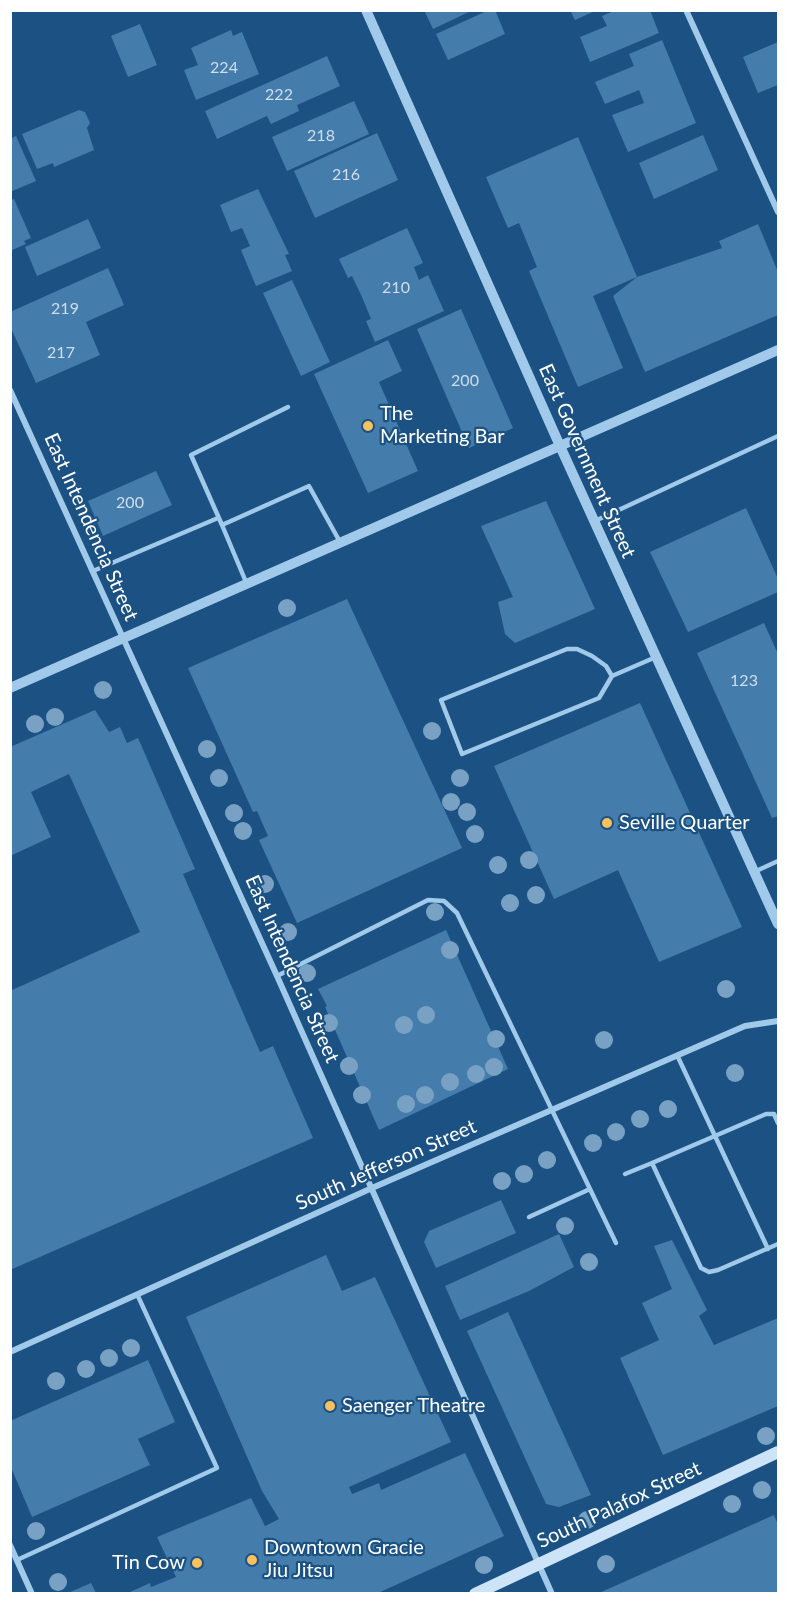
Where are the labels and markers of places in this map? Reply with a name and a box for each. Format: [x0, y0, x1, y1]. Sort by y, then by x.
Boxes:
place label: The Marketing Bar [380, 402, 505, 449]
marker: The Marketing Bar [361, 419, 375, 433]
place label: Seville Quarter [619, 811, 750, 835]
marker: Seville Quarter [600, 816, 614, 830]
place label: Saenger Theatre [342, 1394, 485, 1418]
marker: Saenger Theatre [323, 1399, 337, 1413]
place label: Downtown Gracie Jiu Jitsu [264, 1536, 424, 1583]
place label: Tin Cow [112, 1551, 185, 1575]
marker: Downtown Gracie Jiu Jitsu [245, 1553, 259, 1567]
marker: Tin Cow [190, 1556, 204, 1570]

